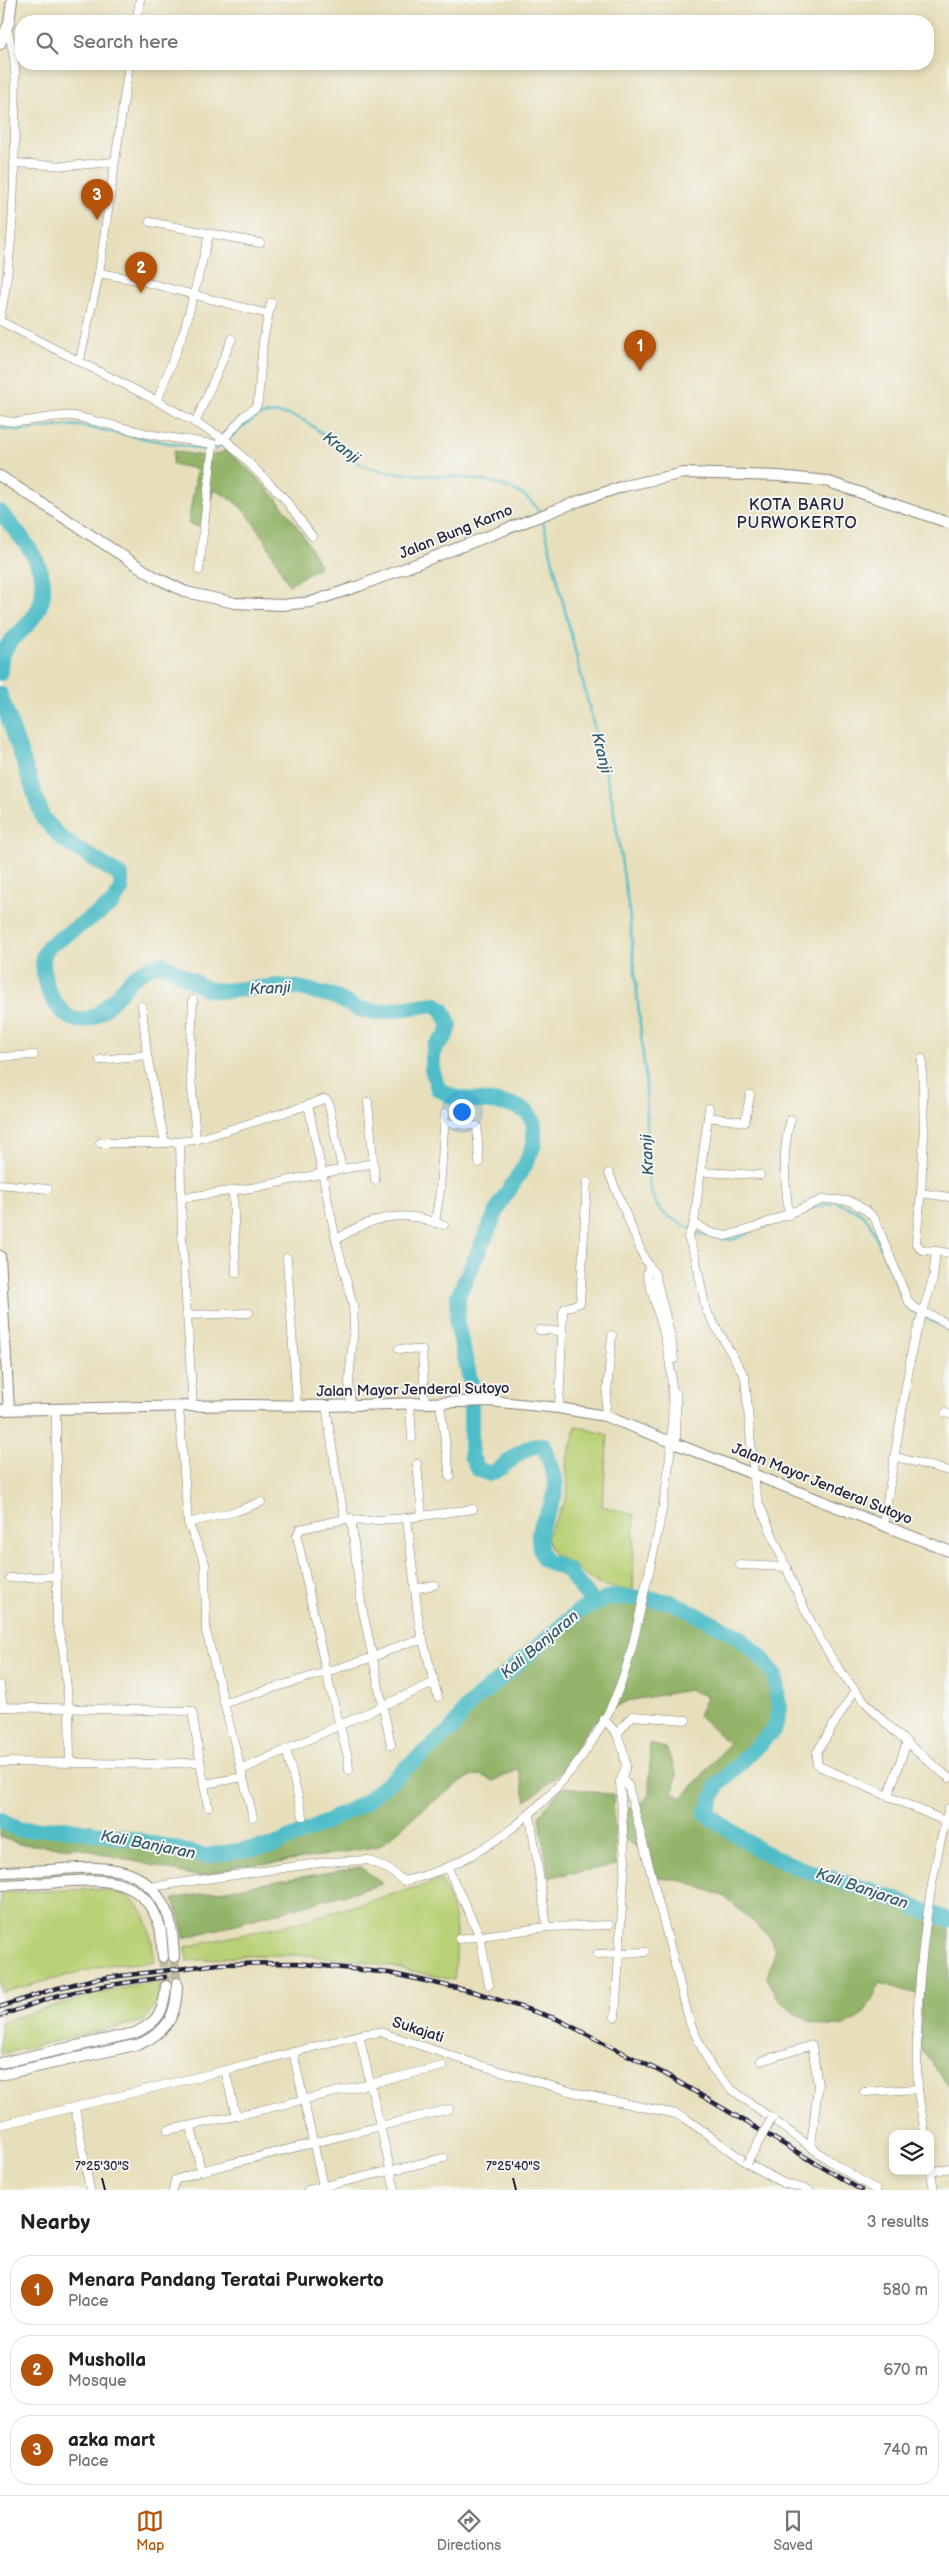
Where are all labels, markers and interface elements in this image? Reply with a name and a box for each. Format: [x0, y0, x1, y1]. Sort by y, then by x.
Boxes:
search box [15, 15, 934, 70]
icon: search [33, 29, 61, 57]
text: Search here [73, 31, 178, 54]
pin: 3 [81, 179, 113, 220]
pin: 2 [125, 252, 157, 293]
pin: 1 [624, 330, 656, 371]
water label: Kranji [319, 428, 364, 469]
district label: KOTA BARU PURWOKERTO [736, 496, 858, 533]
street label: Jalan Bung Karno [397, 501, 515, 563]
water label: Kranji [587, 731, 616, 777]
water label: Kranji [249, 978, 293, 1000]
your location [449, 1099, 475, 1125]
water label: Kranji [637, 1132, 659, 1176]
street label: Jalan Mayor Jenderal Sutoyo [316, 1379, 510, 1401]
street label: Jalan Mayor Jenderal Sutoyo [729, 1439, 915, 1529]
water label: Kali Banjaran [497, 1607, 583, 1683]
water label: Kali Banjaran [99, 1827, 197, 1864]
water label: Kali Banjaran [813, 1864, 911, 1914]
street label: Sukajati [390, 2013, 446, 2047]
map controls [889, 2130, 934, 2175]
button: layers [889, 2130, 934, 2175]
text: 7°25'30"S [75, 2159, 129, 2174]
text: 7°25'40"S [486, 2159, 540, 2174]
text: Nearby [20, 2210, 90, 2235]
text: 3 results [867, 2213, 929, 2232]
text: Menara Pandang Teratai Purwokerto [68, 2269, 384, 2292]
text: 1 [34, 2281, 40, 2300]
text: 580 m [883, 2281, 928, 2300]
text: Place [68, 2292, 109, 2311]
text: Musholla [68, 2349, 146, 2372]
text: 2 [32, 2361, 42, 2380]
text: 670 m [883, 2361, 928, 2380]
text: Mosque [68, 2372, 127, 2391]
text: azka mart [68, 2429, 155, 2452]
text: 3 [32, 2441, 42, 2460]
text: 740 m [883, 2441, 928, 2460]
text: Place [68, 2452, 109, 2471]
tab: Map [136, 2507, 164, 2554]
tab: Directions [437, 2507, 501, 2554]
tab: Saved [773, 2507, 813, 2554]

